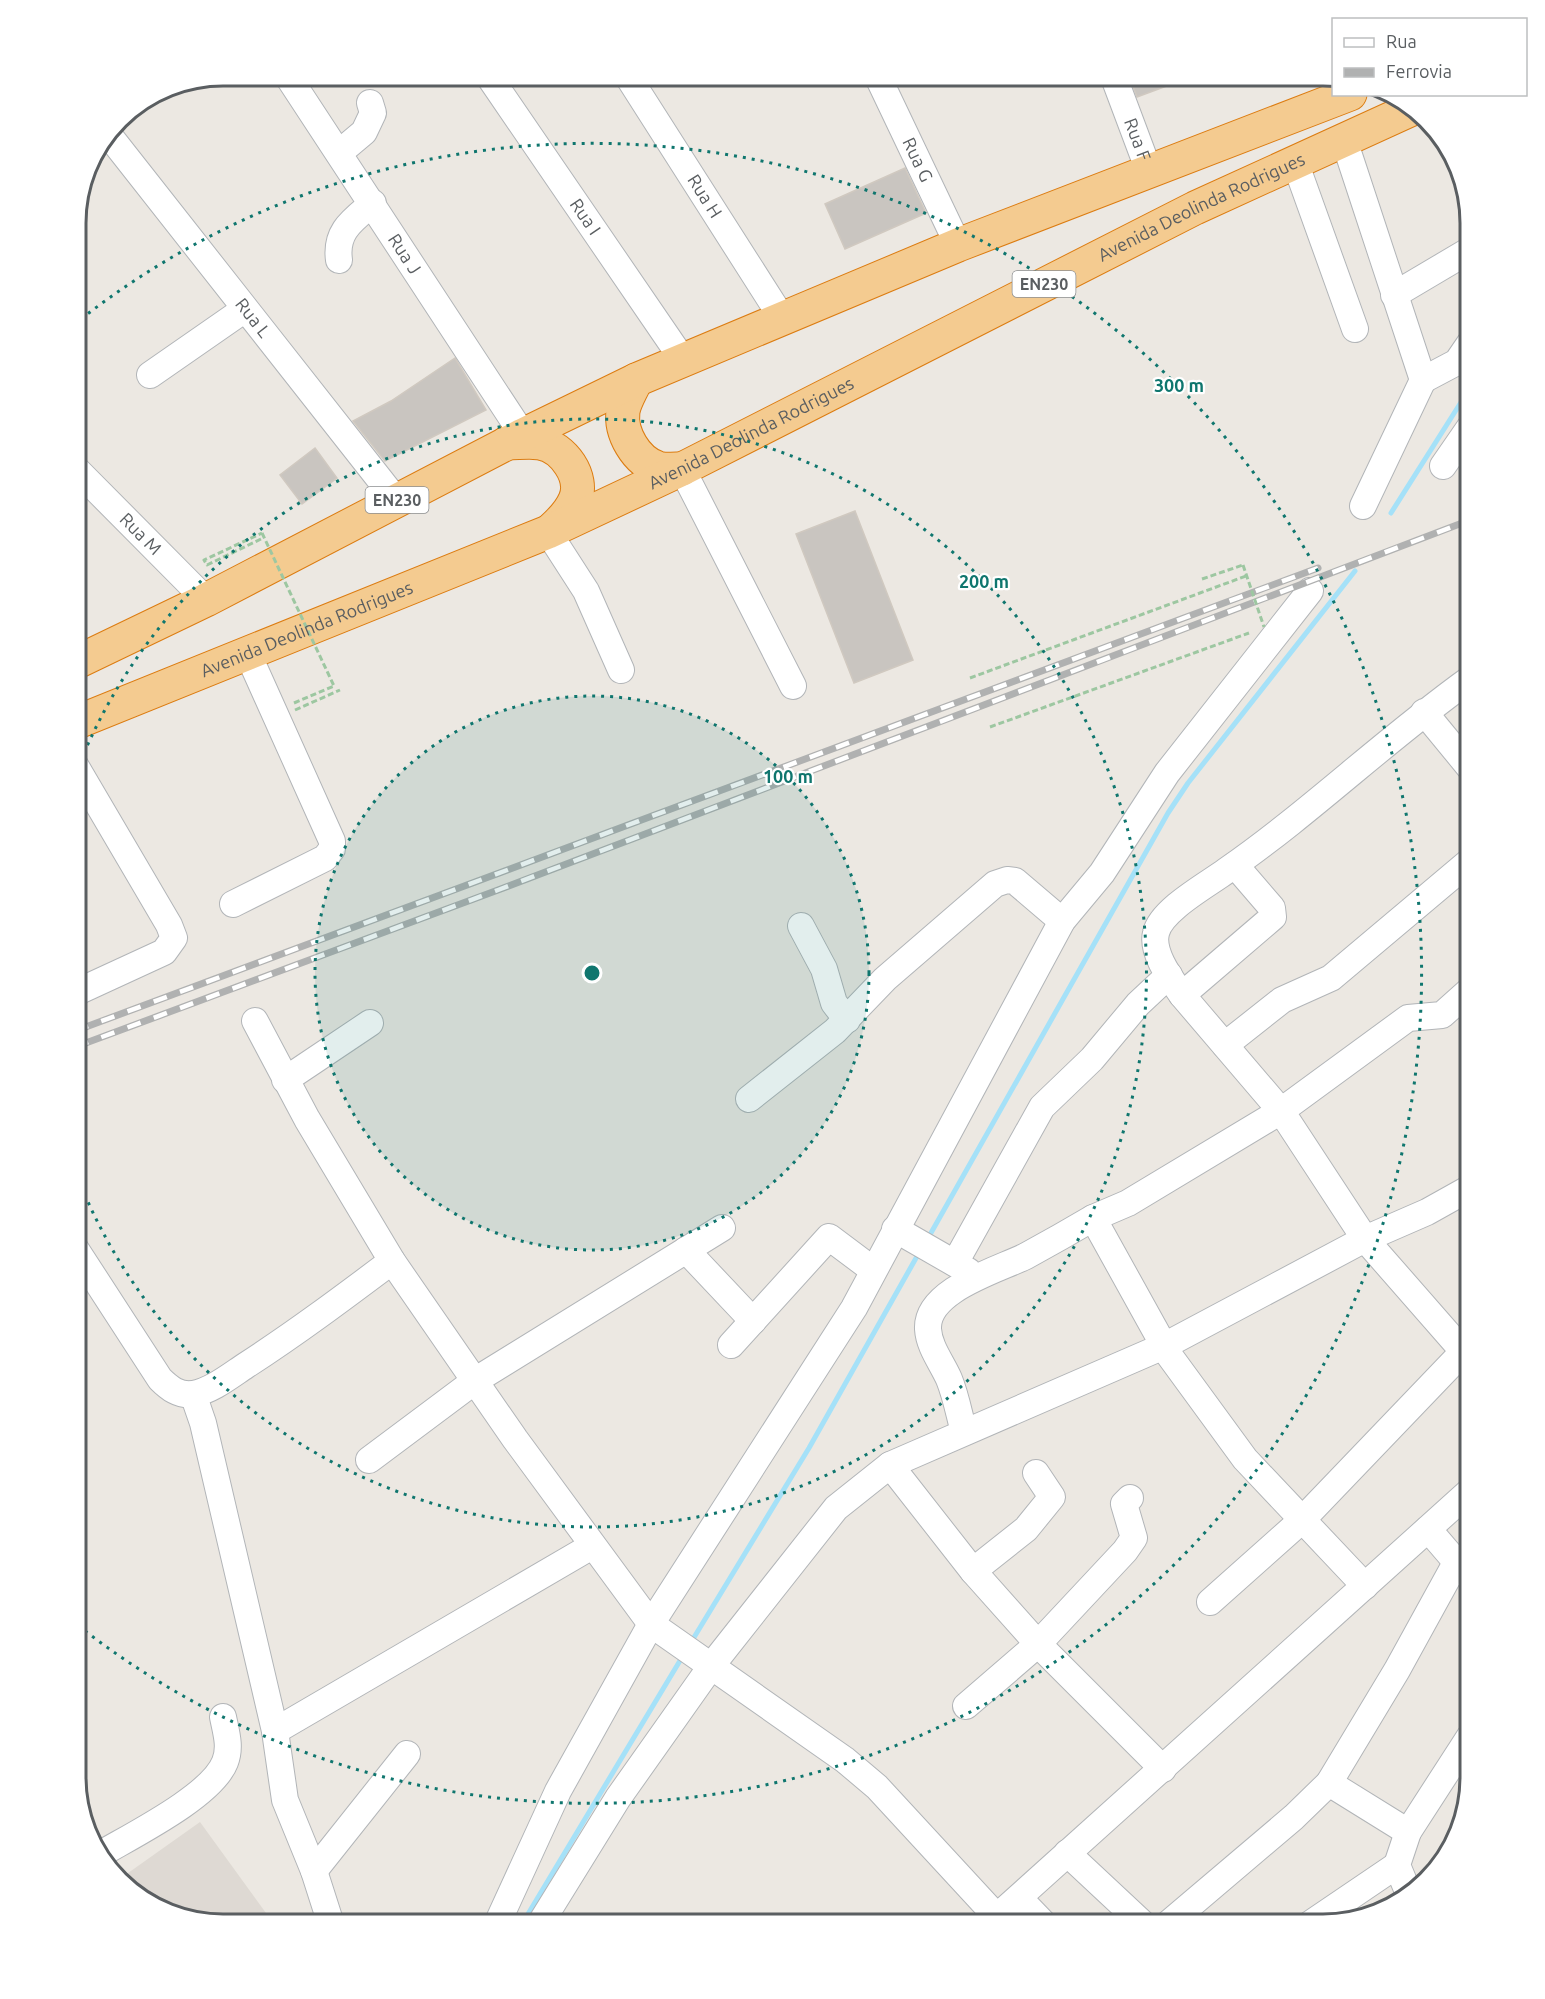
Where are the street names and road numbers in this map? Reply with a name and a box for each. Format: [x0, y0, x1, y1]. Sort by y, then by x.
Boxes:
street label: Rua F [1121, 115, 1155, 164]
street label: Rua G [899, 134, 937, 185]
street label: Avenida Deolinda Rodrigues [1094, 148, 1308, 265]
street label: Rua H [684, 170, 726, 221]
street label: Rua I [567, 194, 605, 238]
street label: Rua J [385, 230, 426, 277]
road number: EN230 [1012, 271, 1076, 297]
street label: Rua L [232, 294, 275, 341]
street label: Avenida Deolinda Rodrigues [645, 372, 857, 492]
road number: EN230 [366, 487, 428, 513]
street label: Rua M [116, 508, 166, 558]
street label: Avenida Deolinda Rodrigues [197, 577, 416, 680]

